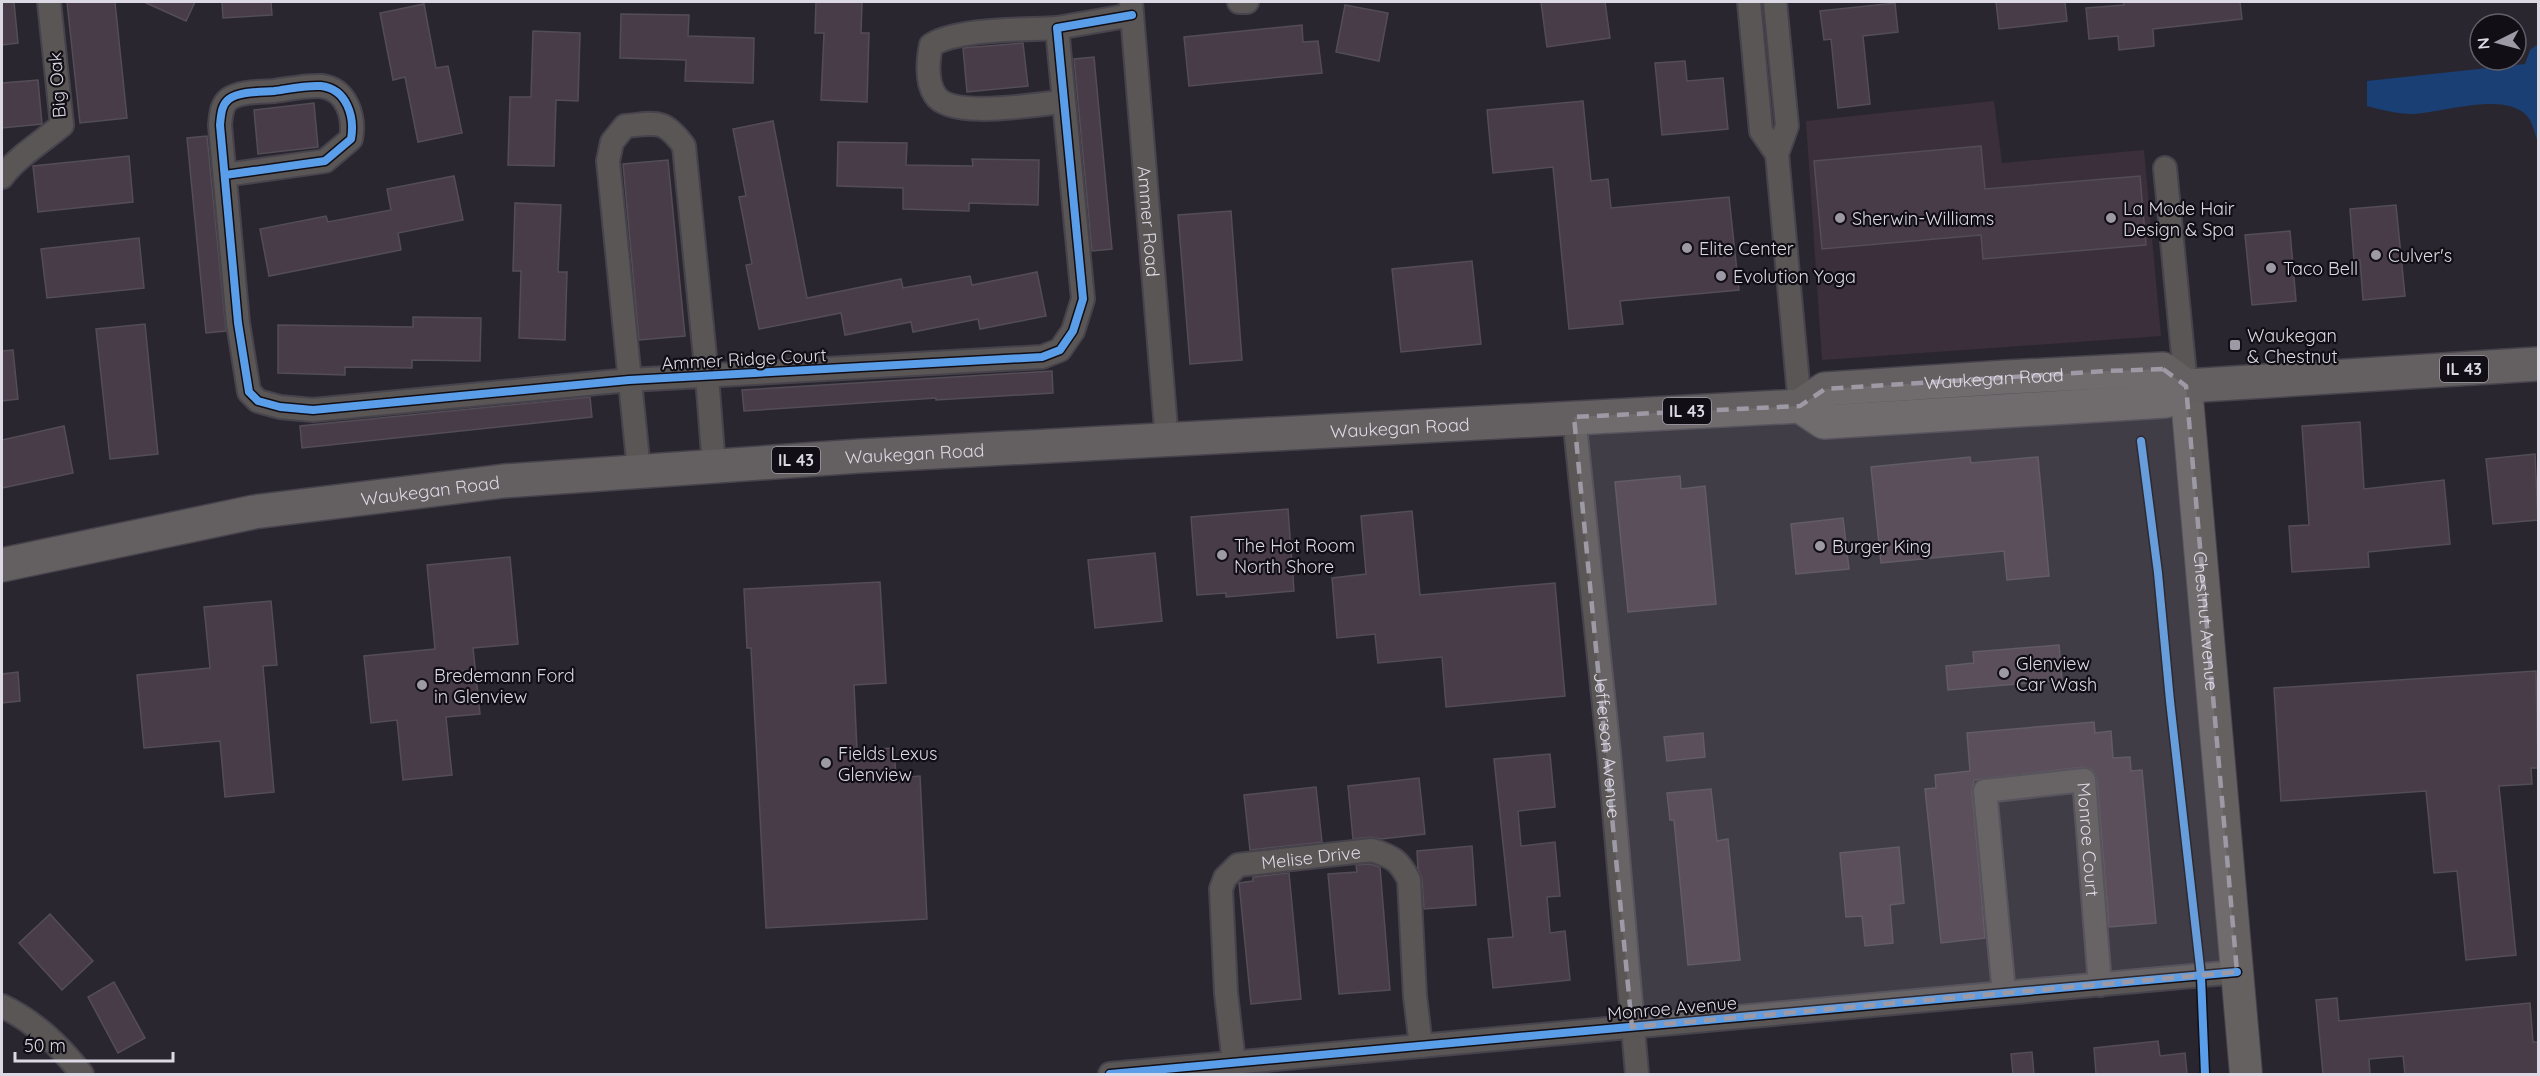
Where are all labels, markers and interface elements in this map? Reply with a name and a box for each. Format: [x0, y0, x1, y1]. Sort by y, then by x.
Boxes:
north arrow [2468, 12, 2528, 72]
text: N [2473, 37, 2494, 50]
street label: Big Oak [43, 51, 71, 119]
street label: Ammer Road [1133, 165, 1165, 278]
place label: La Mode Hair Design & Spa [2123, 197, 2235, 241]
place label: Sherwin-Williams [1852, 207, 1994, 230]
marker: Sherwin-Williams [1833, 211, 1847, 225]
marker: La Mode Hair Design & Spa [2104, 211, 2118, 225]
place label: Elite Center [1699, 237, 1794, 260]
marker: Elite Center [1680, 241, 1694, 255]
place label: Culver's [2388, 244, 2452, 267]
marker: Culver's [2369, 248, 2383, 262]
place label: Taco Bell [2283, 257, 2358, 280]
marker: Taco Bell [2264, 261, 2278, 275]
place label: Evolution Yoga [1733, 265, 1856, 288]
marker: Evolution Yoga [1714, 269, 1728, 283]
place label: Waukegan & Chestnut [2247, 324, 2338, 368]
marker: Waukegan & Chestnut [2228, 338, 2242, 352]
street label: Ammer Ridge Court [661, 343, 827, 375]
road number: IL 43 [2440, 356, 2488, 382]
street label: Waukegan Road [1923, 363, 2064, 394]
road number: IL 43 [1663, 398, 1711, 424]
street label: Waukegan Road [1330, 412, 1470, 442]
street label: Waukegan Road [844, 438, 985, 469]
road number: IL 43 [772, 447, 820, 473]
street label: Waukegan Road [359, 470, 501, 510]
place label: The Hot Room North Shore [1234, 534, 1355, 578]
place label: Burger King [1832, 535, 1931, 558]
marker: Burger King [1813, 539, 1827, 553]
marker: The Hot Room North Shore [1215, 548, 1229, 562]
street label: Chestnut Avenue [2189, 550, 2224, 692]
place label: Glenview Car Wash [2016, 652, 2097, 696]
place label: Bredemann Ford in Glenview [434, 664, 575, 708]
marker: Glenview Car Wash [1997, 666, 2011, 680]
street label: Jefferson Avenue [1589, 671, 1626, 819]
marker: Bredemann Ford in Glenview [415, 678, 429, 692]
place label: Fields Lexus Glenview [838, 742, 937, 786]
marker: Fields Lexus Glenview [819, 756, 833, 770]
street label: Monroe Court [2073, 781, 2105, 897]
street label: Melise Drive [1260, 840, 1362, 874]
street label: Monroe Avenue [1606, 991, 1738, 1025]
scale bar [15, 1025, 172, 1063]
text: 50 m [24, 1034, 66, 1057]

